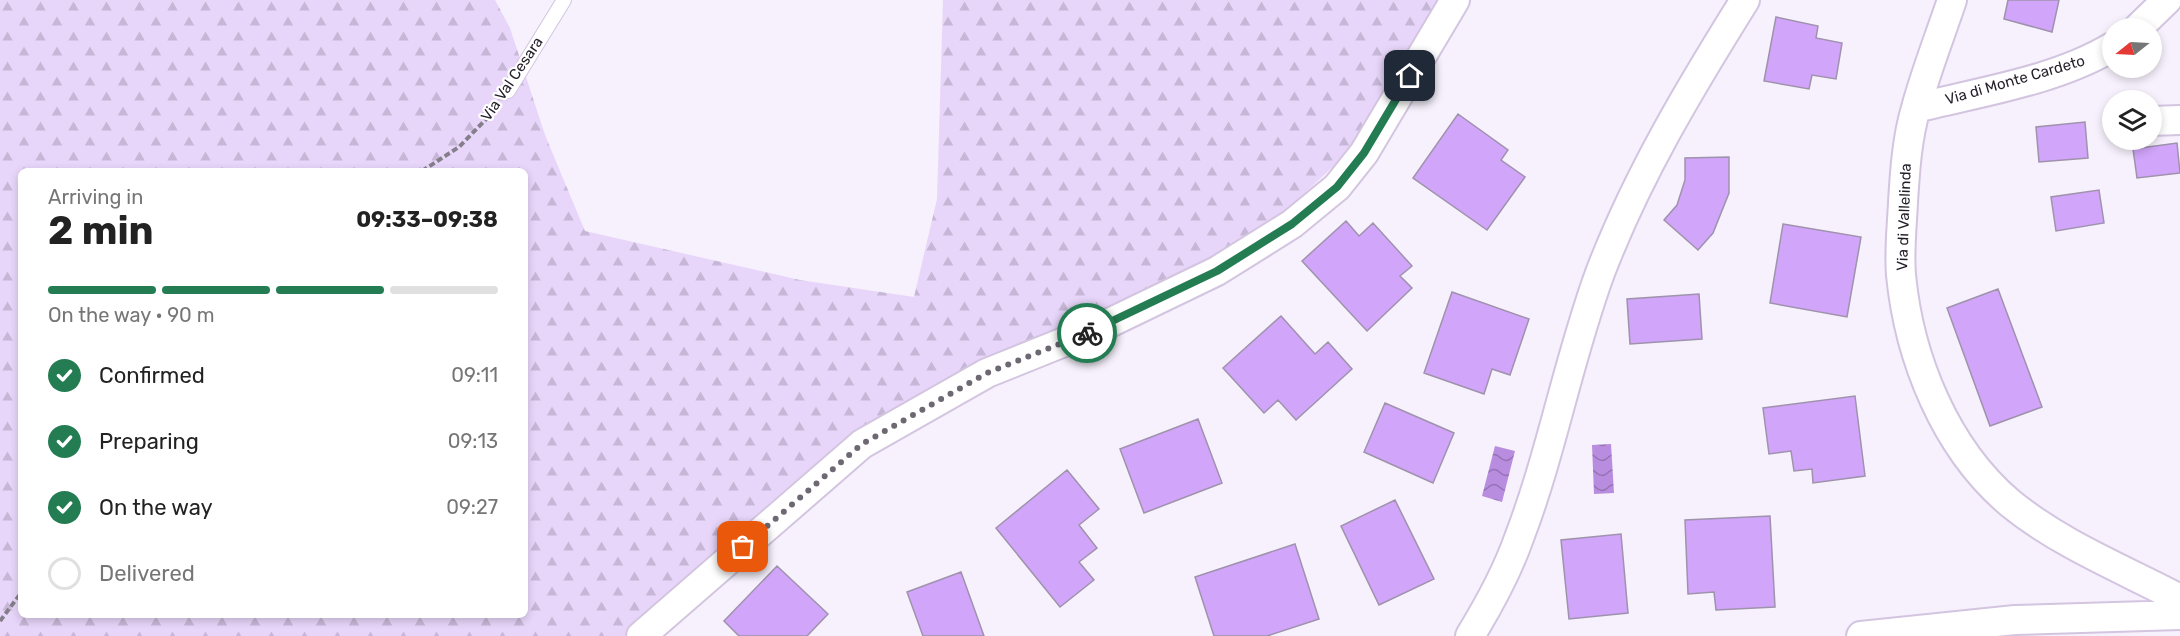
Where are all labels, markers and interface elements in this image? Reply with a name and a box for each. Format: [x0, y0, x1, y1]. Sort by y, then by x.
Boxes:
north arrow [2102, 18, 2162, 78]
map controls [2102, 18, 2162, 150]
street label: Via Val Cesara [477, 33, 547, 125]
pin [1384, 50, 1435, 101]
street label: Via di Monte Cardeto [1943, 51, 2087, 109]
icon: home [1393, 59, 1426, 92]
button: layers [2102, 90, 2162, 150]
street label: Via di Vallelinda [1893, 163, 1915, 271]
text: Arriving in [48, 185, 143, 209]
text: 09:33–09:38 [356, 206, 498, 233]
text: 2 min [48, 208, 154, 254]
text: On the way · 90 m [48, 303, 214, 327]
courier [1057, 303, 1117, 363]
icon: bike [1071, 317, 1104, 350]
icon: check [48, 359, 81, 392]
text: Confirmed [99, 362, 205, 389]
text: 09:11 [451, 363, 498, 387]
icon: check [48, 425, 81, 458]
text: Preparing [99, 428, 199, 455]
text: 09:13 [448, 429, 498, 453]
icon: check [48, 491, 81, 524]
text: On the way [99, 494, 213, 521]
text: 09:27 [446, 495, 498, 519]
pin [717, 521, 768, 572]
icon: bag [726, 530, 759, 563]
text: Delivered [99, 560, 195, 587]

